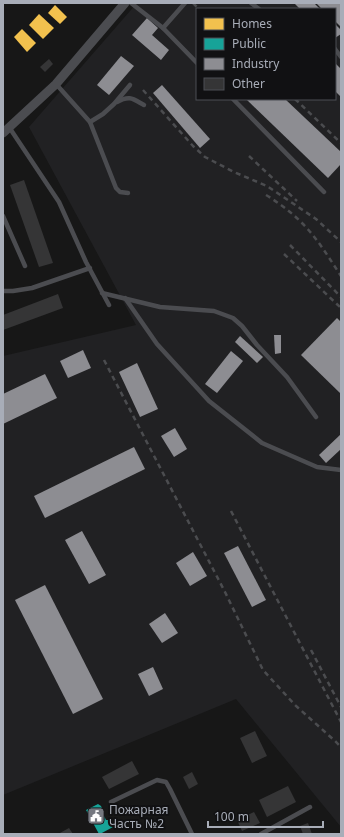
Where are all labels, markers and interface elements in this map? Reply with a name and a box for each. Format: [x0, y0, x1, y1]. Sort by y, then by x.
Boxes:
legend [196, 8, 336, 100]
text: Homes [232, 15, 272, 32]
text: Public [232, 35, 266, 52]
text: Industry [232, 55, 280, 72]
text: Other [232, 75, 265, 92]
place label: Пожарная Часть №2 [109, 801, 169, 832]
scale bar [208, 803, 323, 829]
public building icon: Пожарная Часть №2 [86, 806, 106, 826]
text: 100 m [214, 808, 249, 825]

